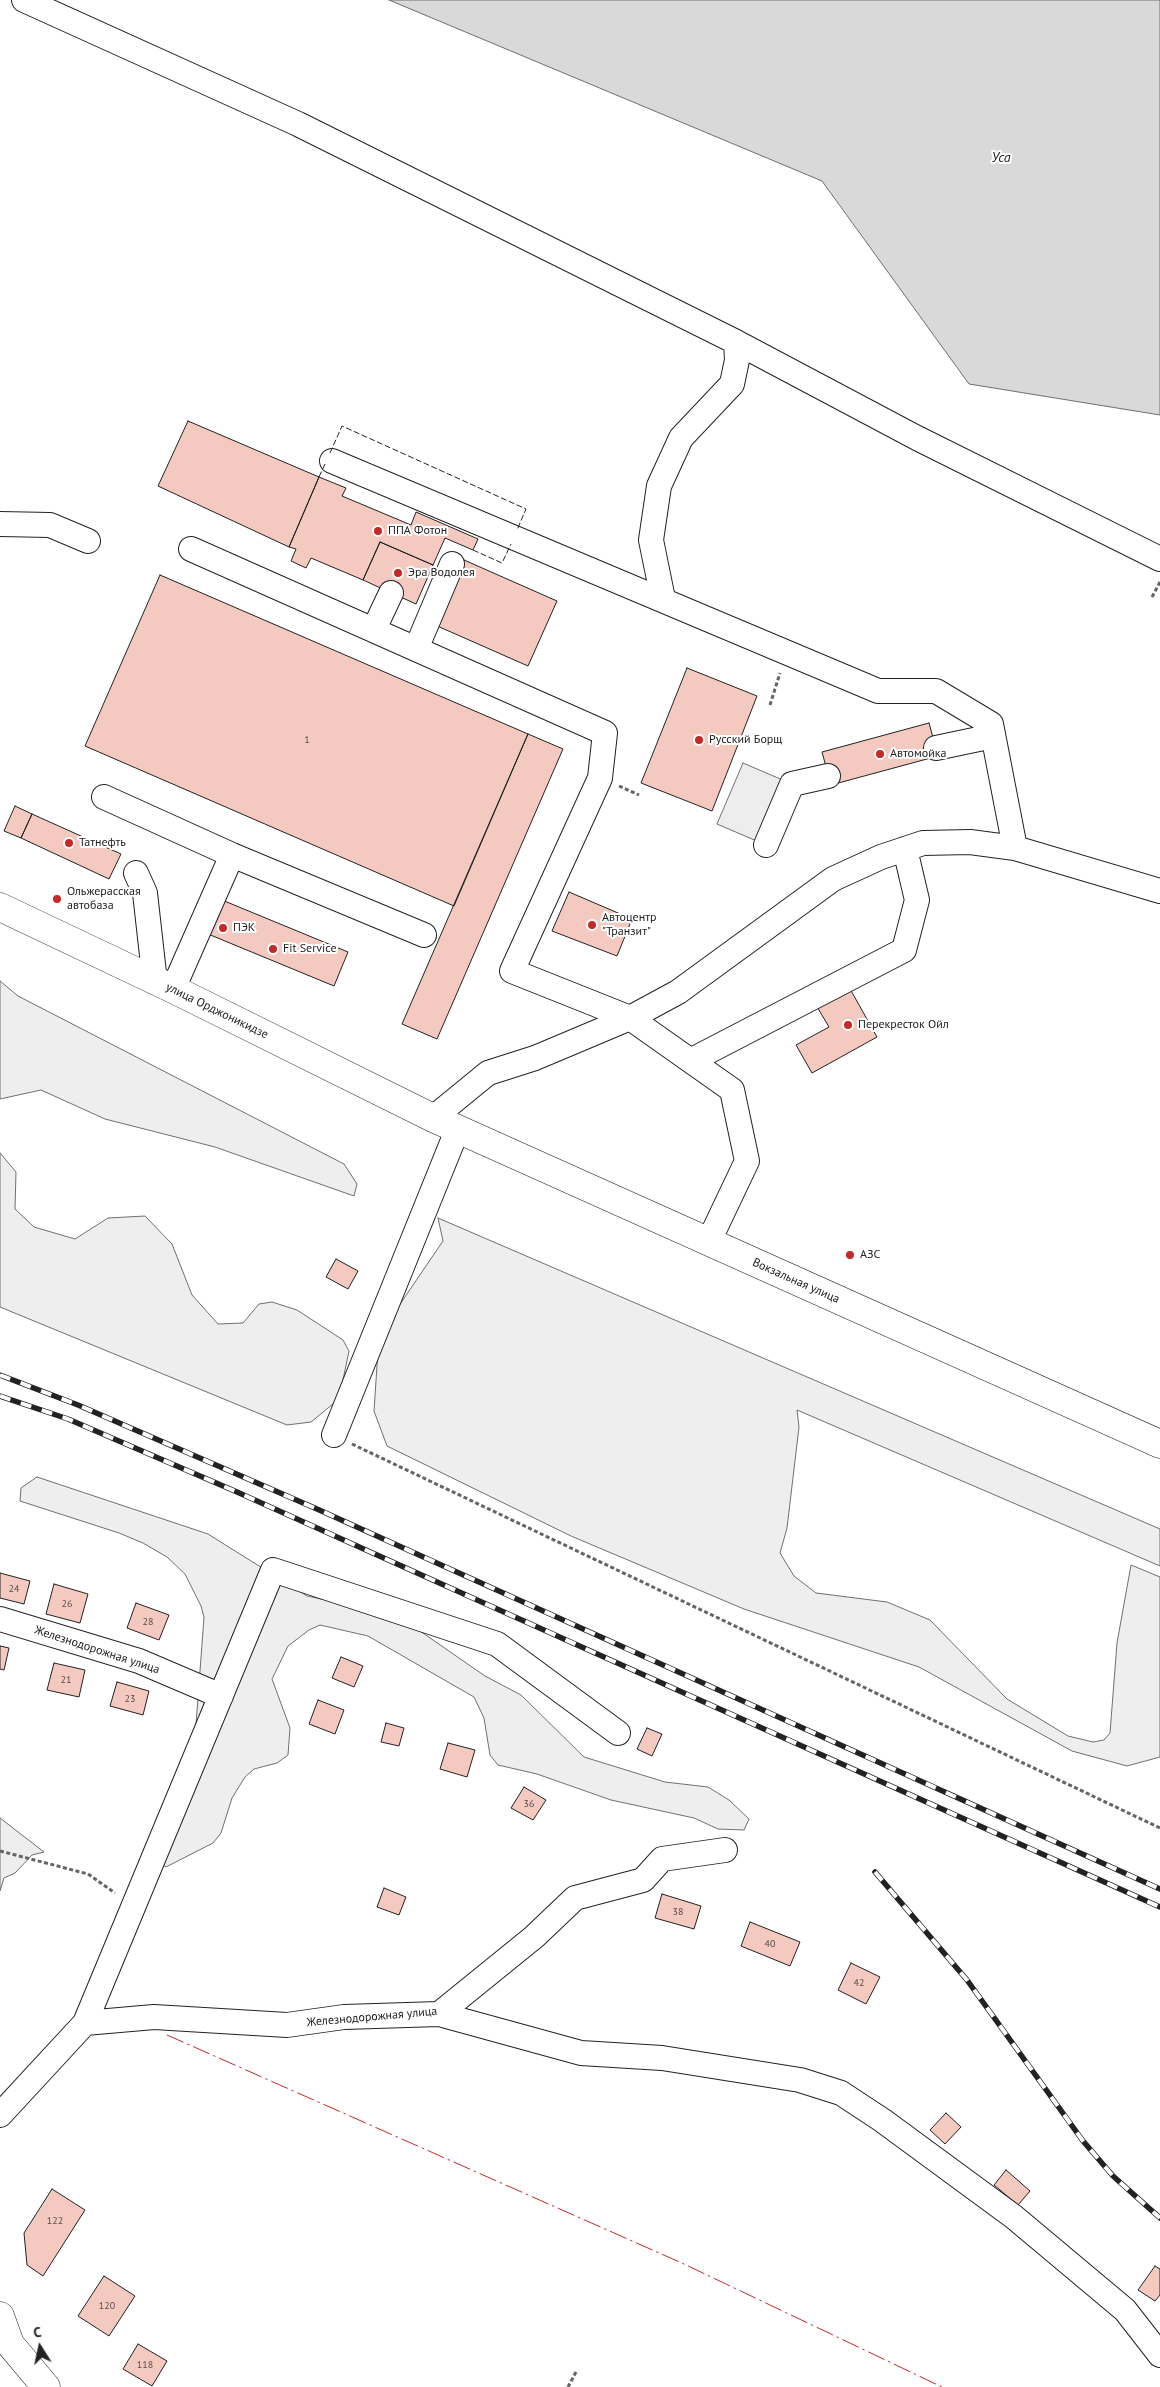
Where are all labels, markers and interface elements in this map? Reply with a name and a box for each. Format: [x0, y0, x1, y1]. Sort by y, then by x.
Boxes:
water label: Уса [991, 150, 1011, 166]
place label: ППА Фотон [388, 524, 447, 538]
marker: ППА Фотон [372, 525, 384, 537]
place label: Эра Водолея [408, 566, 475, 580]
marker: Эра Водолея [392, 567, 404, 579]
place label: Русский Борщ [709, 733, 782, 747]
house number: 1 [304, 734, 310, 746]
marker: Русский Борщ [693, 734, 705, 746]
place label: Автомойка [890, 747, 946, 761]
marker: Автомойка [874, 748, 886, 760]
place label: Татнефть [79, 836, 126, 850]
marker: Татнефть [63, 837, 75, 849]
place label: Ольжерасская автобаза [67, 885, 141, 913]
marker: Ольжерасская автобаза [51, 893, 63, 905]
place label: Автоцентр "Транзит" [602, 911, 656, 939]
marker: Автоцентр "Транзит" [586, 919, 598, 931]
place label: ПЭК [233, 921, 255, 935]
marker: ПЭК [217, 922, 229, 934]
place label: Fit Service [283, 942, 336, 956]
marker: Fit Service [267, 943, 279, 955]
street label: улица Орджоникидзе [163, 980, 271, 1042]
place label: Перекресток Ойл [858, 1018, 949, 1032]
marker: Перекресток Ойл [842, 1019, 854, 1031]
place label: АЗС [860, 1248, 880, 1262]
marker: АЗС [844, 1249, 856, 1261]
street label: Вокзальная улица [750, 1255, 842, 1307]
house number: 24 [9, 1583, 19, 1595]
house number: 26 [62, 1598, 72, 1610]
house number: 28 [143, 1616, 153, 1628]
street label: Железнодорожная улица [33, 1623, 161, 1677]
house number: 21 [61, 1674, 71, 1686]
house number: 23 [125, 1693, 135, 1705]
house number: 36 [524, 1798, 534, 1810]
house number: 38 [673, 1906, 683, 1918]
house number: 40 [765, 1938, 775, 1950]
house number: 42 [854, 1977, 864, 1989]
street label: Железнодорожная улица [306, 2004, 438, 2030]
house number: 122 [47, 2215, 63, 2227]
house number: 120 [99, 2300, 115, 2312]
north arrow [15, 2322, 65, 2372]
text: С [32, 2323, 43, 2342]
house number: 118 [137, 2359, 153, 2371]

